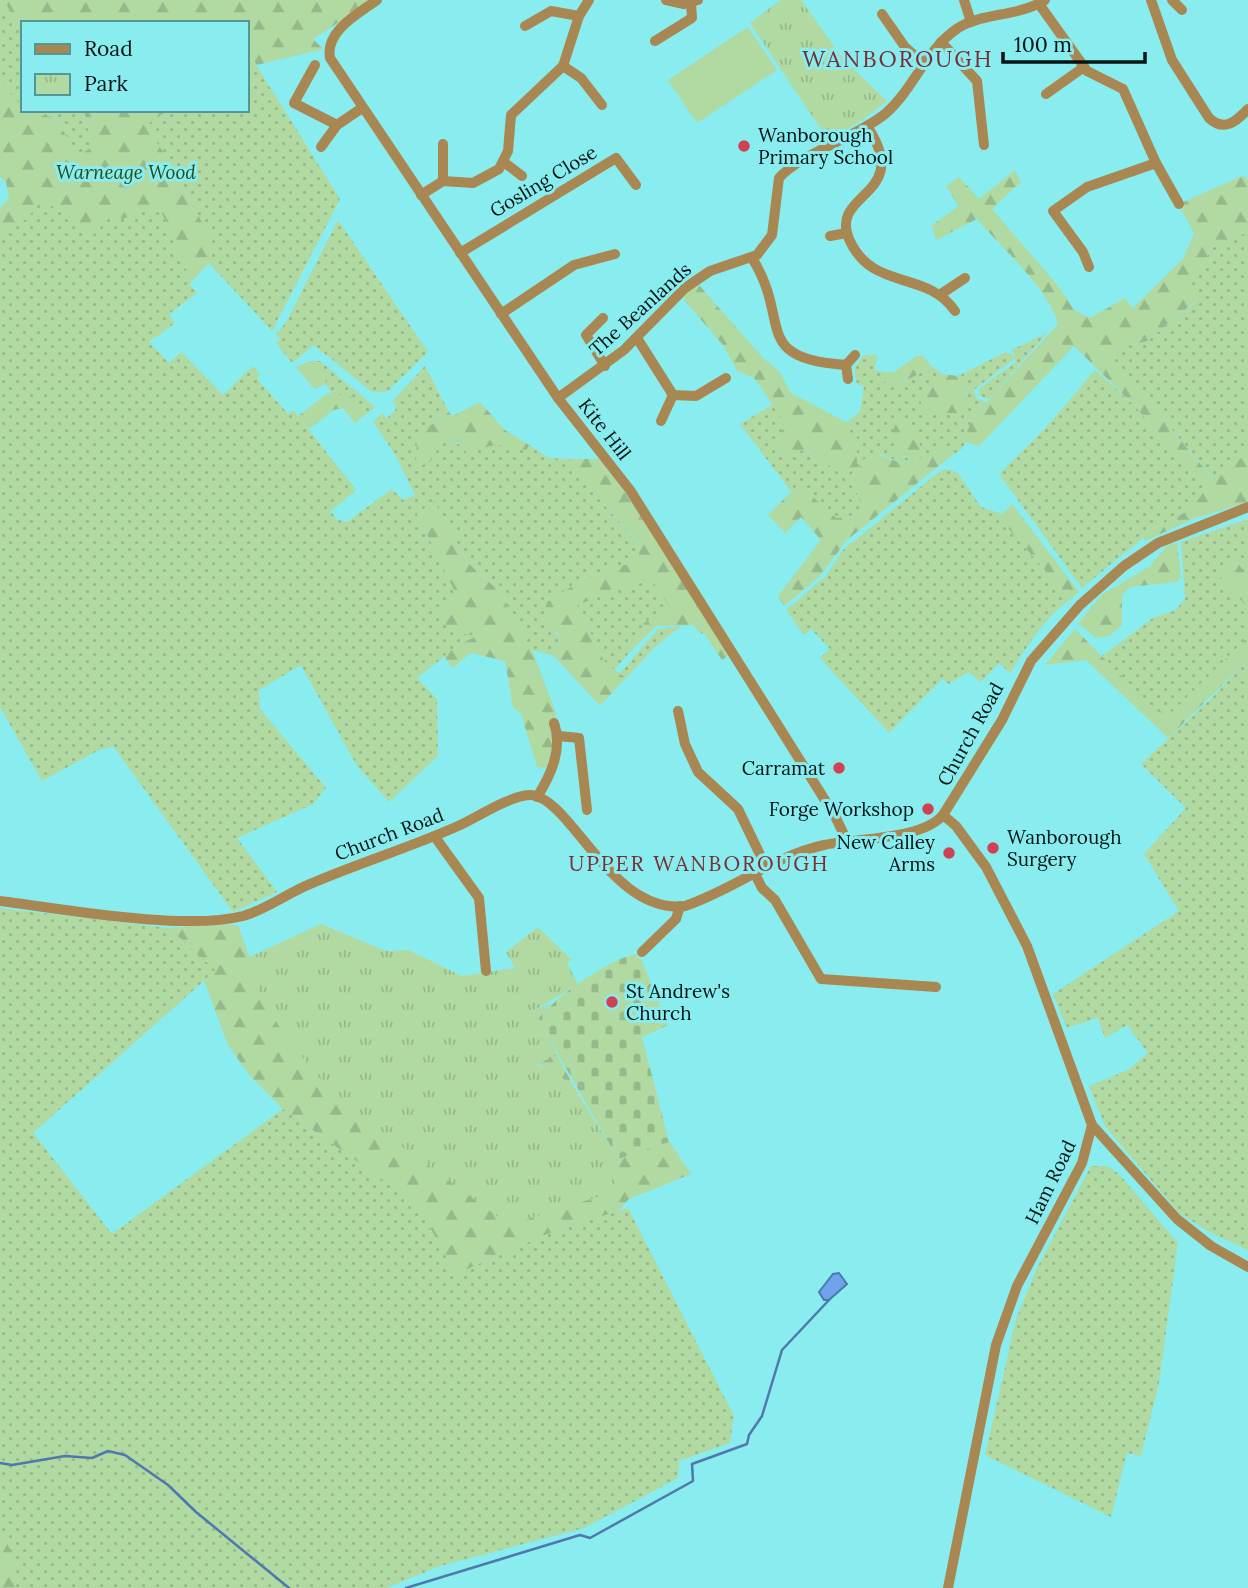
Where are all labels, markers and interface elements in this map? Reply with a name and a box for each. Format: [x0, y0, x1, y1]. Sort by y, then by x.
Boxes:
legend [21, 21, 248, 112]
scale bar [1003, 21, 1145, 65]
text: 100 m [1014, 31, 1072, 58]
text: Road [84, 35, 133, 62]
district label: WANBOROUGH [802, 44, 994, 73]
text: Park [84, 70, 128, 97]
place label: Wanborough Primary School [758, 123, 893, 169]
marker: Wanborough Primary School [736, 138, 752, 154]
street label: Gosling Close [485, 140, 601, 222]
park label: Warneage Wood [56, 160, 196, 184]
street label: The Beanlands [584, 257, 696, 361]
street label: Kite Hill [573, 393, 637, 465]
street label: Church Road [932, 678, 1008, 790]
place label: Carramat [742, 756, 826, 780]
marker: Carramat [831, 760, 847, 776]
place label: Forge Workshop [769, 797, 914, 821]
marker: Forge Workshop [920, 801, 936, 817]
street label: Church Road [331, 802, 447, 866]
place label: Wanborough Surgery [1007, 825, 1122, 871]
place label: New Calley Arms [837, 830, 935, 876]
marker: Wanborough Surgery [985, 840, 1001, 856]
marker: New Calley Arms [941, 845, 957, 861]
district label: UPPER WANBOROUGH [568, 850, 830, 877]
place label: St Andrew's Church [626, 979, 730, 1025]
marker: St Andrew's Church [604, 994, 620, 1010]
street label: Ham Road [1019, 1136, 1081, 1228]

